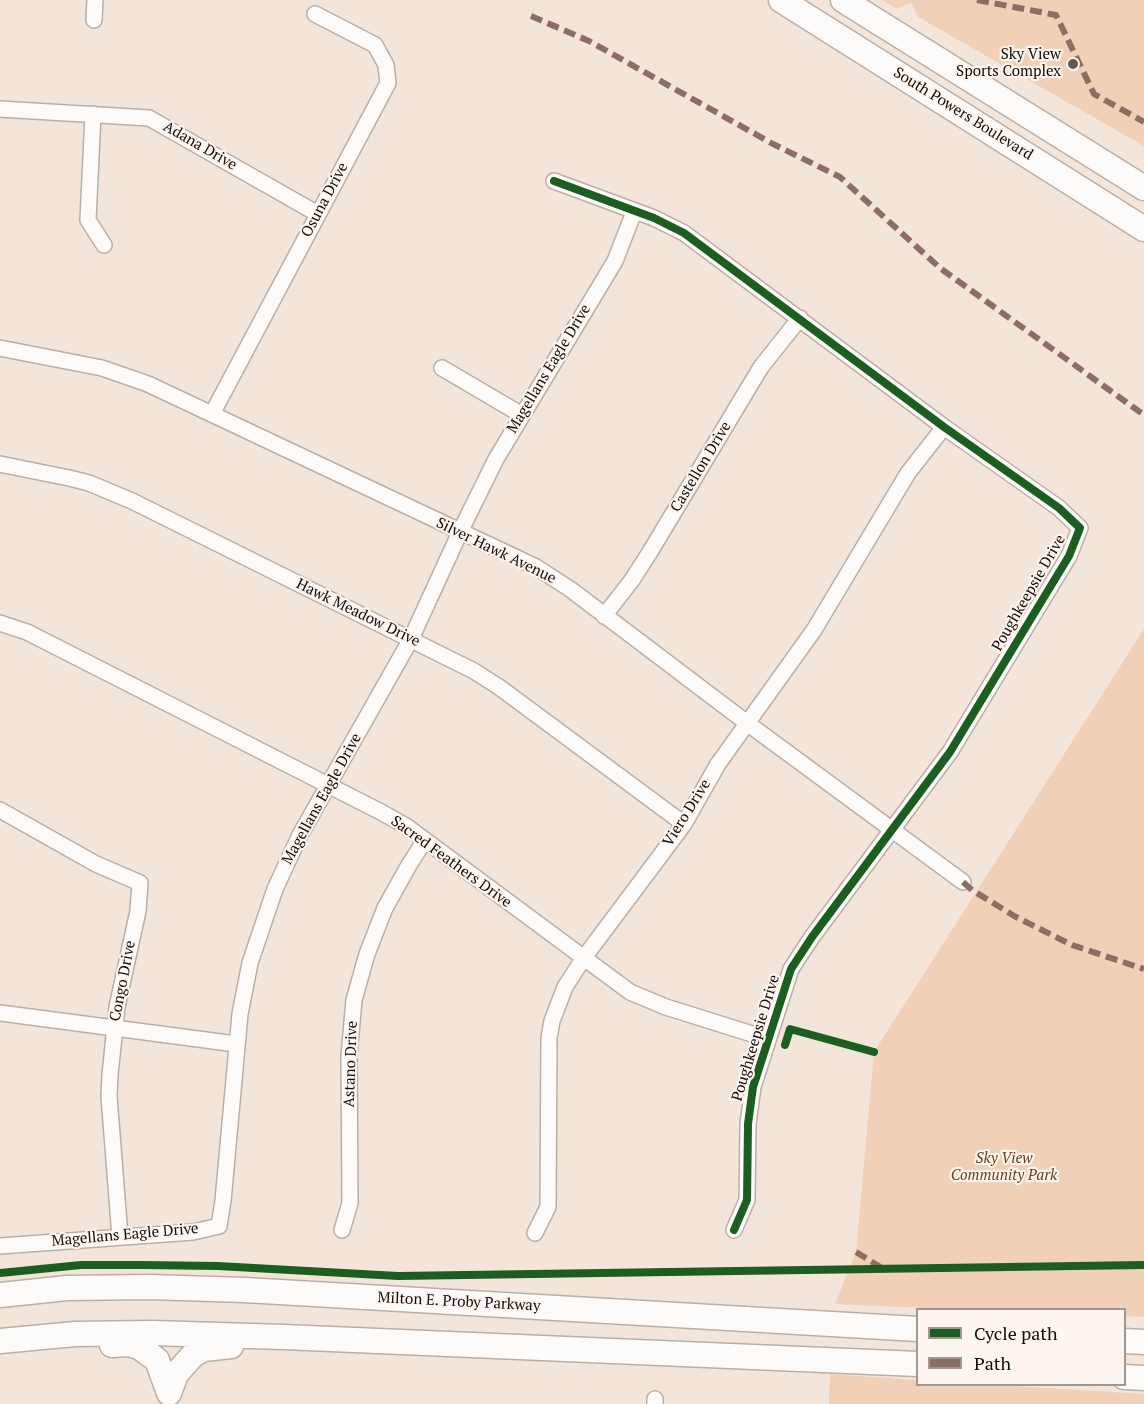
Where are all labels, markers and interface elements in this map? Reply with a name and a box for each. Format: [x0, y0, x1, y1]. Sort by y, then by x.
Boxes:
place label: Sky View Sports Complex [956, 46, 1061, 81]
marker: Sky View Sports Complex [1066, 57, 1080, 71]
street label: South Powers Boulevard [890, 64, 1036, 164]
street label: Adana Drive [160, 118, 240, 174]
street label: Osuna Drive [298, 160, 352, 240]
street label: Magellans Eagle Drive [503, 301, 595, 437]
street label: Castellon Drive [667, 418, 735, 516]
street label: Silver Hawk Avenue [433, 514, 559, 588]
street label: Poughkeepsie Drive [988, 532, 1070, 654]
street label: Hawk Meadow Drive [293, 575, 423, 651]
street label: Magellans Eagle Drive [278, 730, 366, 868]
street label: Viero Drive [659, 776, 715, 850]
street label: Sacred Feathers Drive [387, 812, 515, 912]
street label: Congo Drive [106, 939, 140, 1023]
street label: Poughkeepsie Drive [728, 973, 784, 1103]
street label: Astano Drive [340, 1020, 362, 1108]
park label: Sky View Community Park [951, 1150, 1057, 1185]
street label: Magellans Eagle Drive [51, 1220, 199, 1250]
street label: Milton E. Proby Parkway [377, 1289, 541, 1315]
legend [916, 1308, 1126, 1386]
text: Cycle path [974, 1321, 1058, 1345]
text: Path [974, 1351, 1011, 1375]

